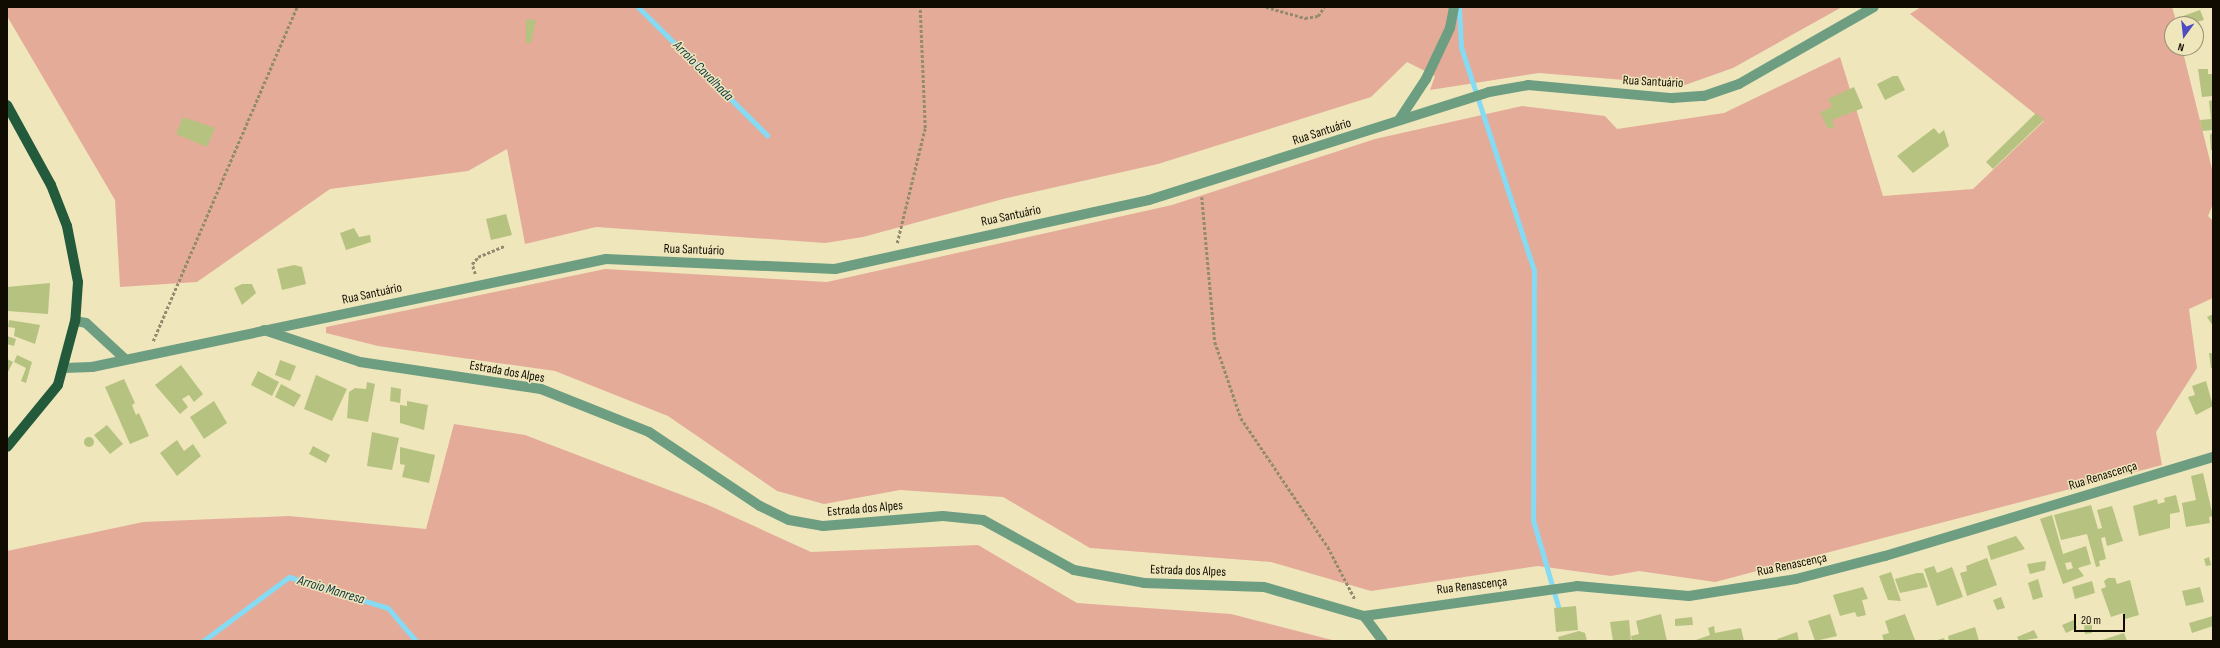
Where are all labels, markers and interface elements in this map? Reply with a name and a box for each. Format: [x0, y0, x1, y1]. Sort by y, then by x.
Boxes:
north arrow [2164, 16, 2204, 56]
water label: Arroio Cavalhada [669, 37, 737, 105]
text: N [2177, 40, 2186, 54]
street label: Rua Santuário [1622, 73, 1684, 91]
street label: Rua Santuário [1291, 115, 1353, 149]
street label: Rua Santuário [980, 202, 1042, 230]
street label: Rua Santuário [663, 241, 725, 259]
street label: Rua Santuário [341, 280, 403, 308]
street label: Estrada dos Alpes [468, 358, 546, 386]
street label: Rua Renascença [2067, 458, 2139, 494]
street label: Estrada dos Alpes [826, 498, 904, 520]
street label: Rua Renascença [1756, 550, 1828, 580]
street label: Estrada dos Alpes [1150, 562, 1226, 580]
water label: Arroio Manresa [295, 572, 367, 608]
street label: Rua Renascença [1436, 574, 1508, 598]
scale bar [2076, 606, 2127, 632]
text: 20 m [2081, 613, 2101, 628]

